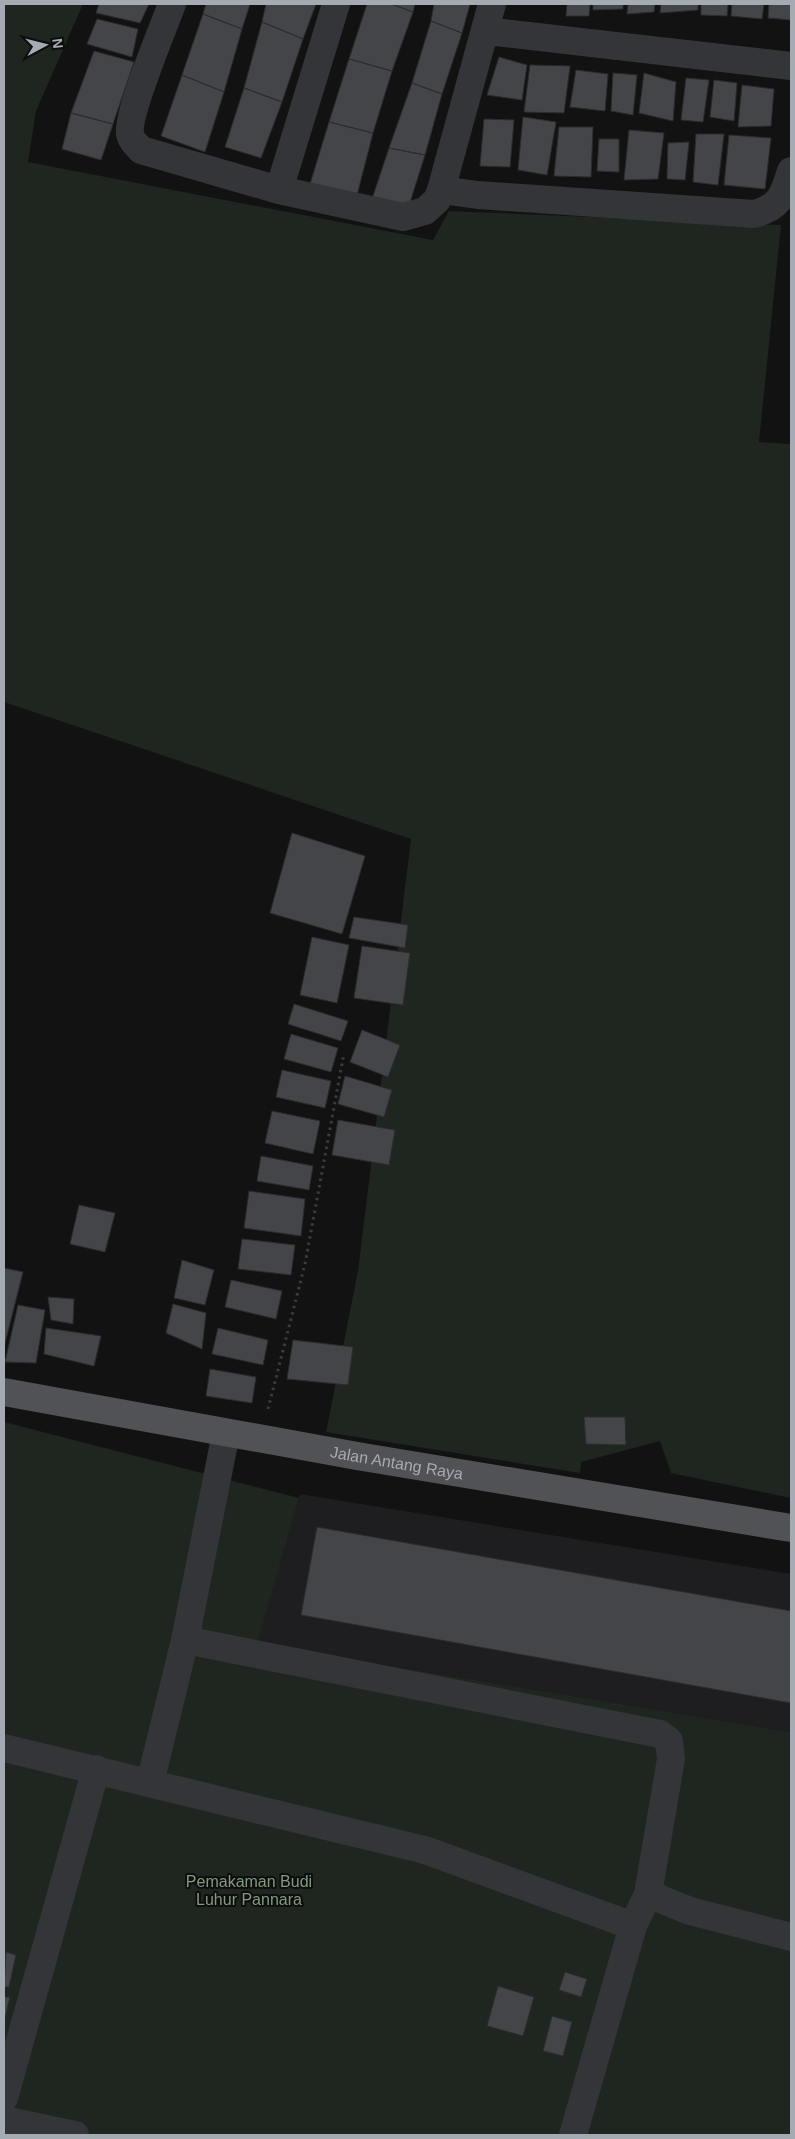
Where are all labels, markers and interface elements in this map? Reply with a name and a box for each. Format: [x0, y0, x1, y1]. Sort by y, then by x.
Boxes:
north arrow [20, 20, 70, 70]
text: N [49, 37, 66, 49]
street label: Jalan Antang Raya [329, 1443, 464, 1482]
park label: Pemakaman Budi Luhur Pannara [186, 1873, 312, 1908]

